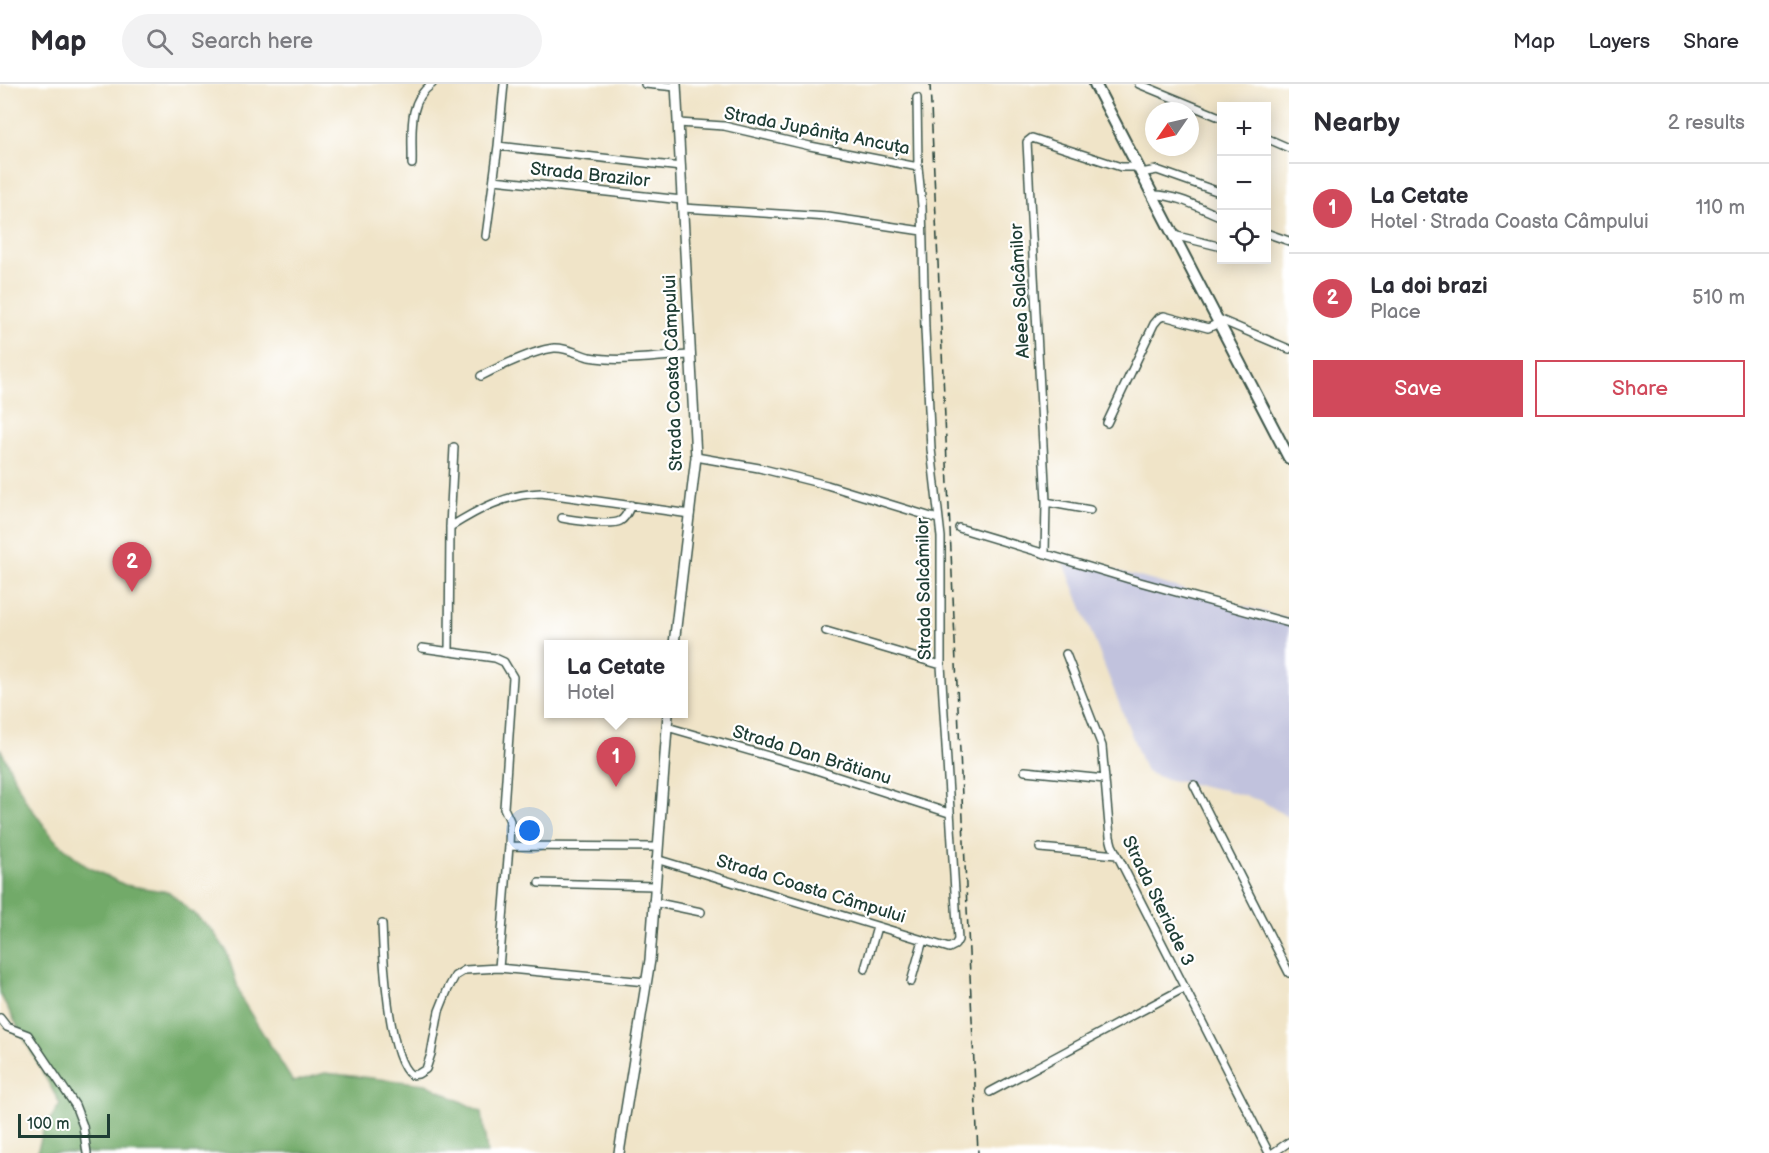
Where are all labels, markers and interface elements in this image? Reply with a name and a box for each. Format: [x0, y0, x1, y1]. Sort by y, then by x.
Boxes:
search box [122, 14, 542, 68]
text: Map [30, 25, 86, 58]
icon: search [143, 25, 176, 58]
text: Search here [191, 28, 313, 55]
text: Map [1513, 29, 1555, 54]
text: Layers [1588, 29, 1650, 54]
text: Share [1683, 29, 1739, 54]
north arrow [1145, 102, 1199, 156]
map controls [1217, 102, 1271, 264]
button: + [1217, 102, 1271, 156]
street label: Strada Jupânița Ancuța [722, 103, 912, 159]
text: Nearby [1313, 108, 1400, 139]
text: 2 results [1668, 111, 1745, 135]
button: − [1217, 156, 1271, 210]
street label: Strada Brazilor [529, 158, 651, 192]
text: La Cetate [1370, 183, 1468, 210]
text: 1 [1328, 196, 1337, 220]
text: 110 m [1696, 196, 1745, 220]
button: locate [1217, 210, 1271, 264]
text: Hotel · Strada Coasta Câmpului [1370, 210, 1649, 234]
street label: Aleea Salcâmilor [1006, 222, 1034, 359]
text: La doi brazi [1370, 273, 1488, 300]
street label: Strada Coasta Câmpului [659, 274, 687, 472]
text: 2 [1327, 286, 1338, 310]
text: 510 m [1692, 286, 1745, 310]
text: Place [1370, 300, 1421, 324]
button: Save [1313, 360, 1523, 417]
button: Share [1535, 360, 1745, 417]
street label: Strada Salcâmilor [912, 517, 936, 660]
pin: 2 [112, 542, 152, 592]
popup [544, 640, 688, 718]
text: La Cetate [567, 654, 665, 681]
text: Hotel [567, 681, 614, 705]
street label: Strada Dan Brătianu [730, 721, 894, 789]
pin: 1 [596, 738, 636, 787]
your location [515, 816, 544, 845]
street label: Strada Steriade 3 [1117, 833, 1199, 969]
street label: Strada Coasta Câmpului [714, 850, 908, 928]
scale bar [18, 1111, 110, 1138]
text: 100 m [27, 1115, 70, 1134]

